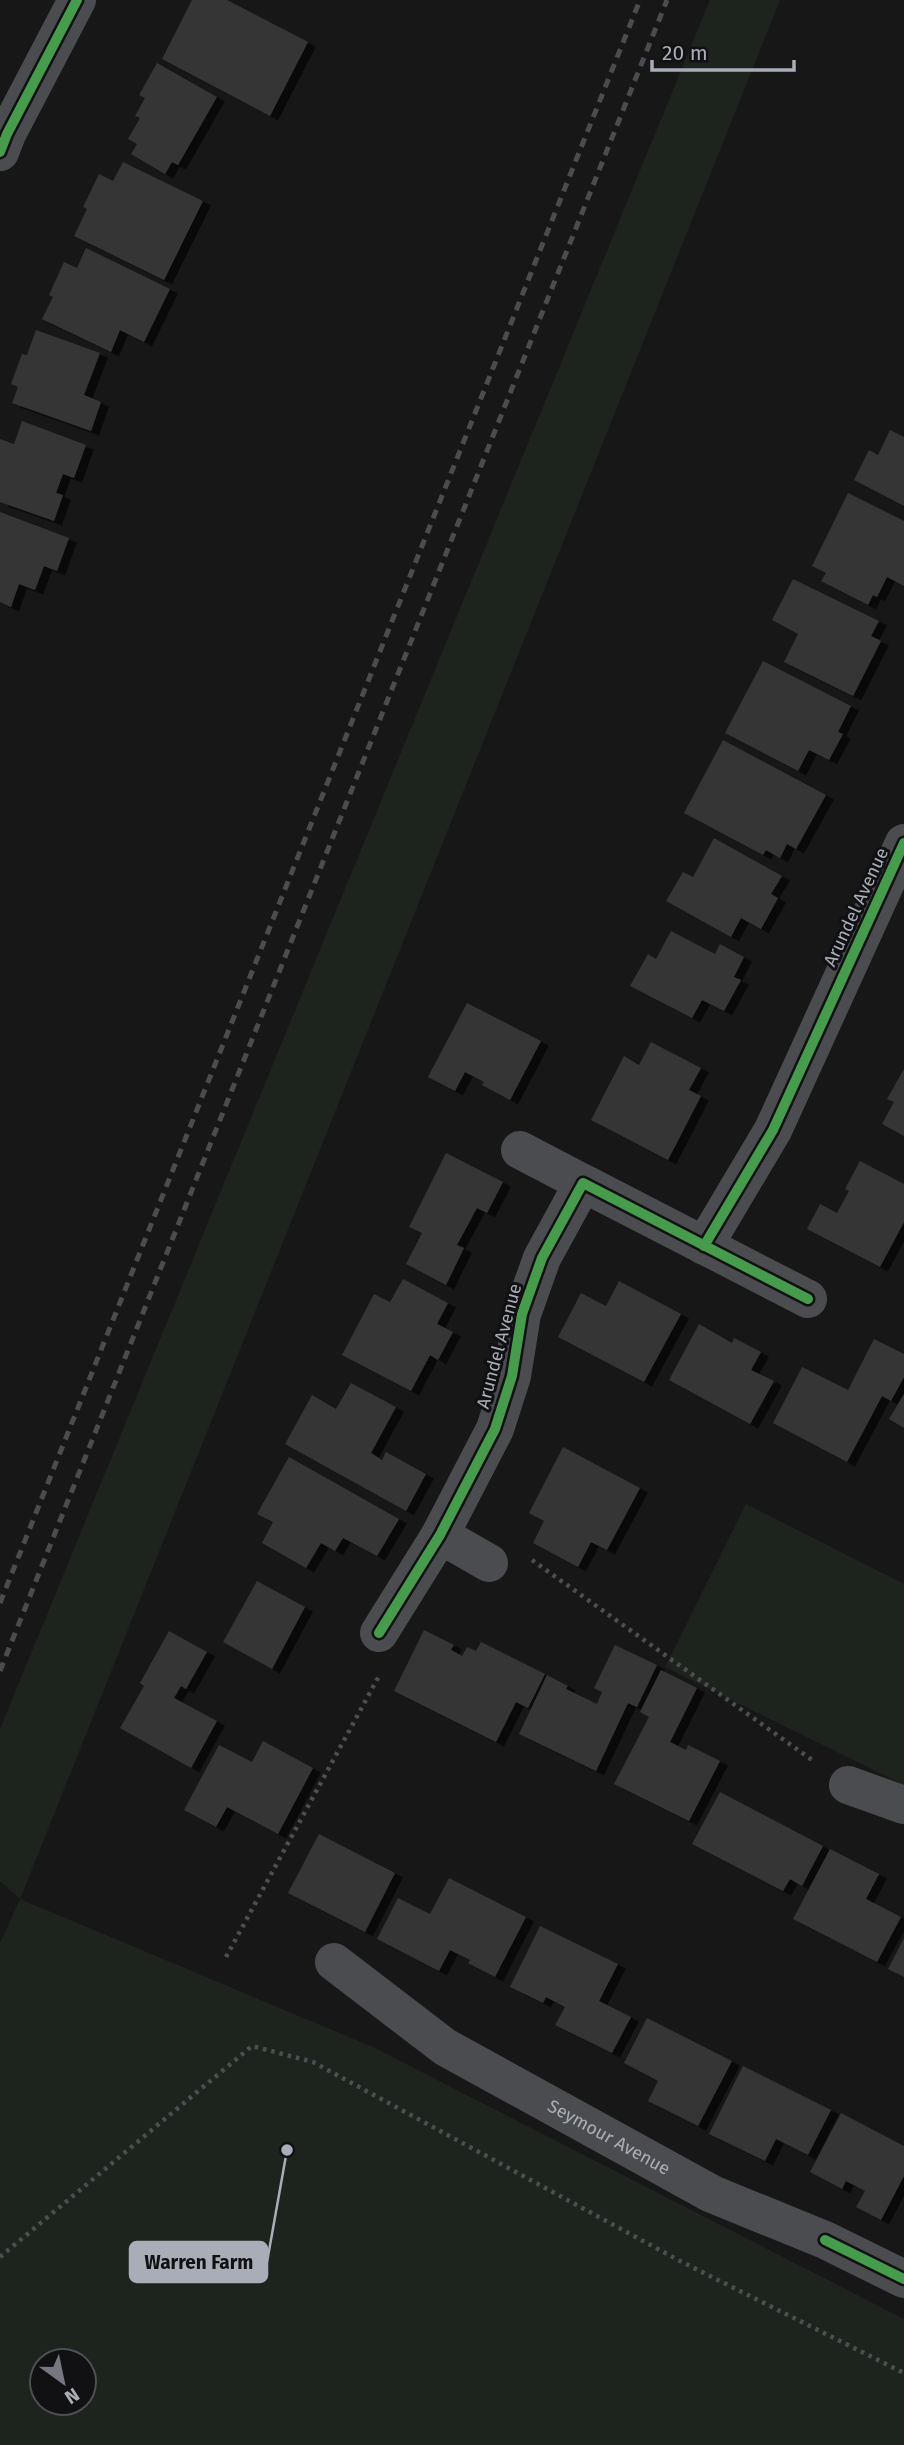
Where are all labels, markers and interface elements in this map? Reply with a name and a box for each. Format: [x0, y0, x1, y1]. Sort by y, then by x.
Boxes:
scale bar [652, 28, 794, 72]
text: 20 m [662, 40, 708, 66]
street label: Arundel Avenue [819, 844, 893, 970]
street label: Arundel Avenue [472, 1281, 526, 1411]
street label: Seymour Avenue [544, 2095, 674, 2180]
callout: Warren Farm [130, 2242, 267, 2282]
text: Warren Farm [145, 2251, 253, 2274]
north arrow [28, 2347, 98, 2417]
text: N [60, 2383, 84, 2409]

